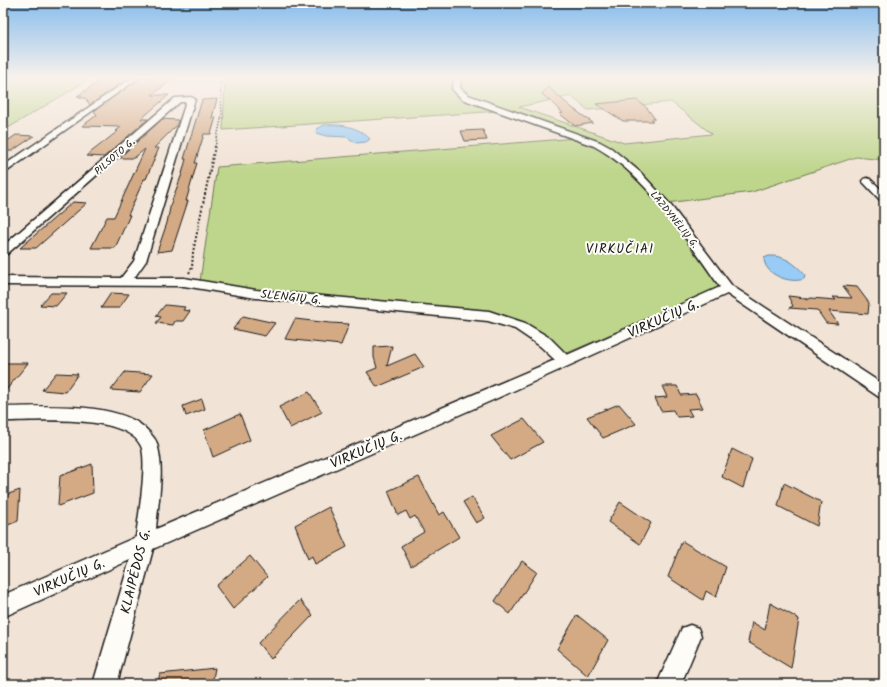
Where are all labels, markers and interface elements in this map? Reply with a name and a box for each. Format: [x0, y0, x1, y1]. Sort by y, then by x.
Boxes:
street label: PILSOTO G. [91, 135, 139, 179]
street label: LAZDYNĖLIŲ G. [646, 188, 702, 252]
district label: VIRKUČIAI [586, 239, 654, 260]
street label: SLENGIŲ G. [260, 285, 322, 310]
street label: VIRKUČIŲ G. [624, 293, 703, 344]
street label: VIRKUČIŲ G. [327, 425, 406, 475]
street label: KLAIPĖDOS G. [115, 526, 157, 616]
street label: VIRKUČIŲ G. [30, 552, 109, 603]

